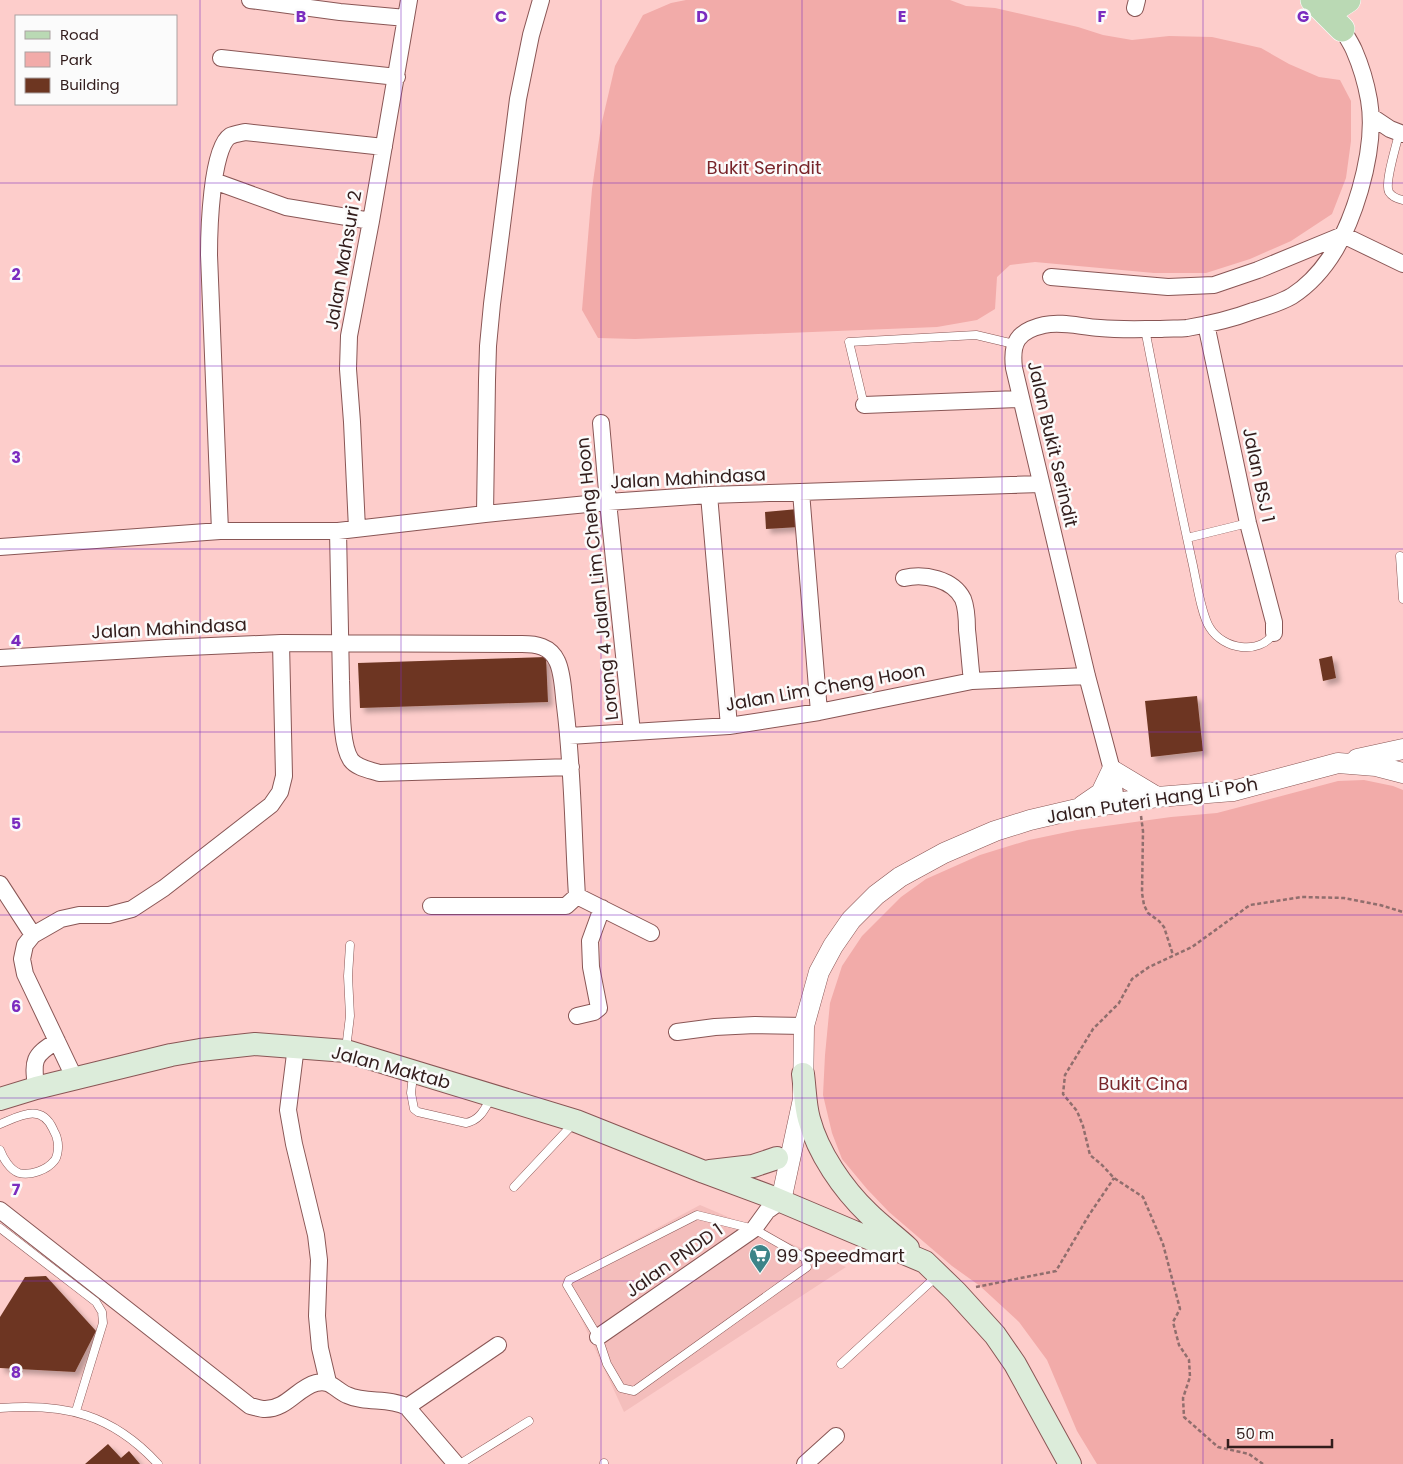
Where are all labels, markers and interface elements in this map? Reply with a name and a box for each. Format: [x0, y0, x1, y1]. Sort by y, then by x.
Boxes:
text: B [296, 5, 306, 28]
text: C [495, 5, 507, 28]
text: D [696, 5, 708, 28]
text: E [898, 5, 906, 28]
text: F [1098, 5, 1107, 28]
text: G [1297, 5, 1309, 28]
legend [15, 15, 178, 105]
text: Road [60, 24, 99, 45]
text: Park [60, 49, 92, 70]
text: Building [60, 74, 120, 95]
park label: Bukit Serindit [706, 155, 822, 180]
street label: Jalan Mahsuri 2 [318, 188, 368, 332]
text: 2 [11, 263, 21, 286]
street label: Jalan Bukit Serindit [1022, 358, 1084, 530]
street label: Jalan BSJ 1 [1237, 425, 1281, 525]
street label: Lorong 4 Jalan Lim Cheng Hoon [570, 436, 624, 722]
text: 3 [11, 446, 21, 469]
street label: Jalan Mahindasa [610, 461, 766, 495]
street label: Jalan Mahindasa [91, 611, 247, 645]
text: 4 [11, 629, 22, 652]
street label: Jalan Lim Cheng Hoon [723, 657, 927, 717]
street label: Jalan Puteri Hang Li Poh [1044, 771, 1260, 829]
text: 5 [11, 812, 21, 835]
text: 6 [11, 995, 21, 1018]
street label: Jalan Maktab [329, 1039, 453, 1095]
park label: Bukit Cina [1098, 1071, 1188, 1096]
text: 7 [12, 1178, 21, 1201]
street label: Jalan PNDD 1 [620, 1217, 728, 1303]
supermarket icon: 99 Speedmart [748, 1243, 772, 1274]
place label: 99 Speedmart [776, 1243, 905, 1268]
text: 8 [11, 1361, 21, 1384]
scale bar [1228, 1416, 1332, 1448]
text: 50 m [1236, 1423, 1274, 1444]

